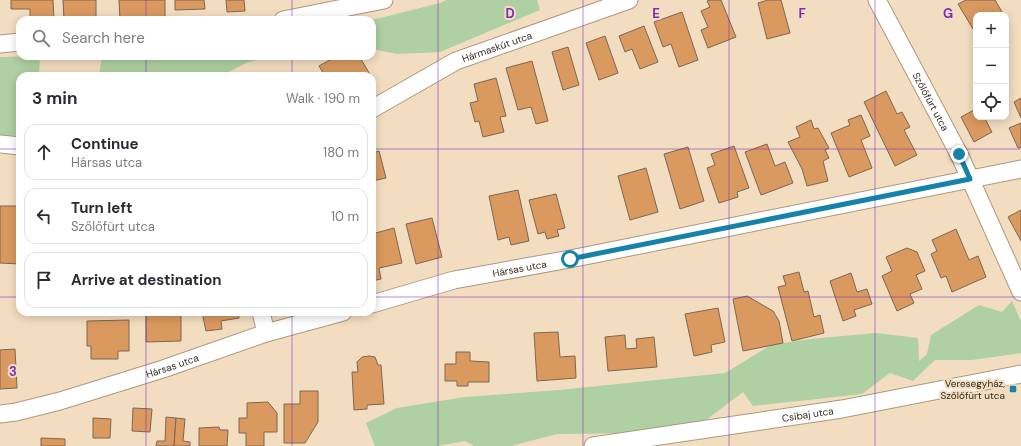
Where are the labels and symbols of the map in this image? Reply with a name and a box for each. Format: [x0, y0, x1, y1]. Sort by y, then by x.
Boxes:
text: D [505, 5, 515, 22]
text: E [652, 5, 660, 22]
text: F [798, 5, 806, 22]
text: G [943, 5, 953, 22]
street label: Hármaskút utca [460, 28, 534, 65]
street label: Szőlőfürt utca [910, 70, 952, 133]
route end [950, 145, 968, 163]
route start [561, 250, 579, 268]
street label: Hársas utca [491, 257, 548, 279]
street label: Hársas utca [144, 351, 200, 380]
text: 3 [9, 363, 17, 380]
place label: Veresegyház, Szőlőfürt utca [940, 377, 1005, 402]
marker: Veresegyház, Szőlőfürt utca [1008, 384, 1018, 394]
street label: Csibaj utca [781, 404, 834, 424]

